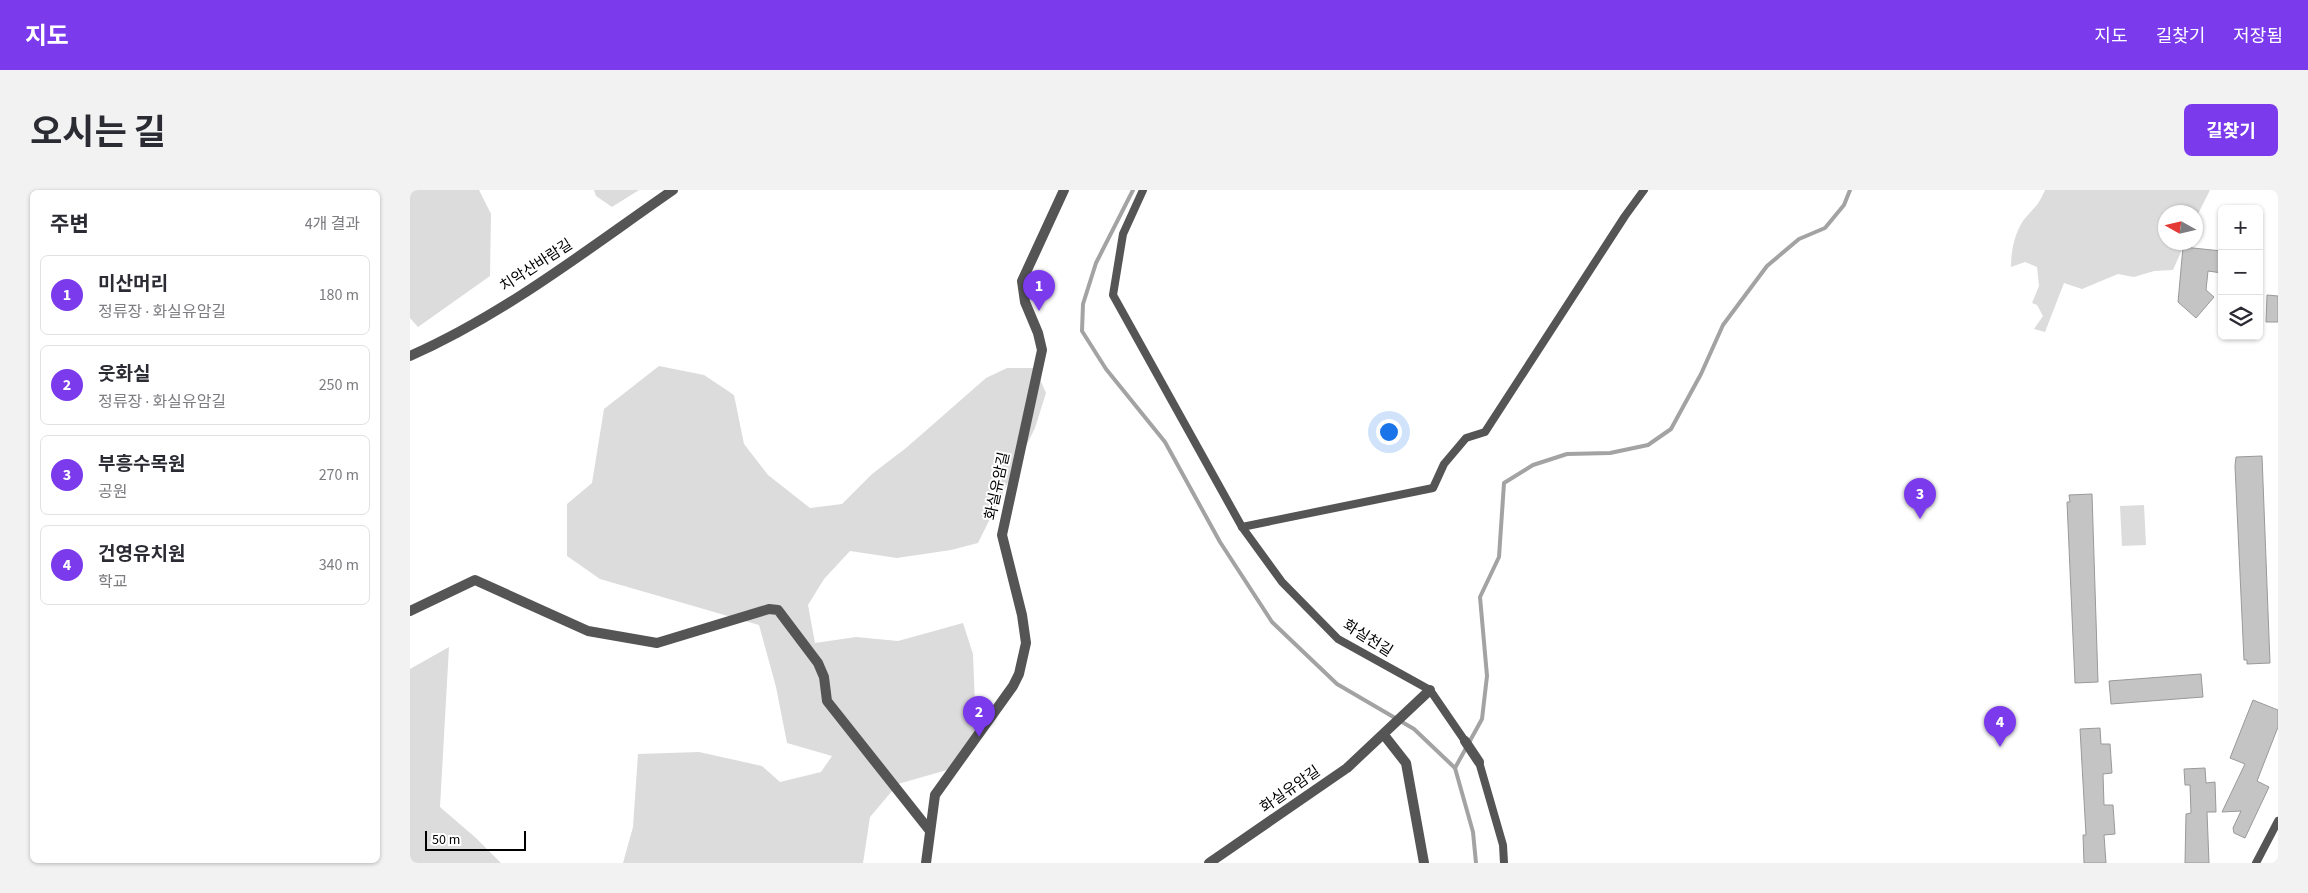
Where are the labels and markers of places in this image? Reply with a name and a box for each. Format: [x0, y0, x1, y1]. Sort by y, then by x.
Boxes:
pin: 1 [1023, 270, 1055, 311]
pin: 3 [1904, 478, 1936, 519]
pin: 2 [963, 696, 995, 737]
pin: 4 [1984, 706, 2016, 747]

